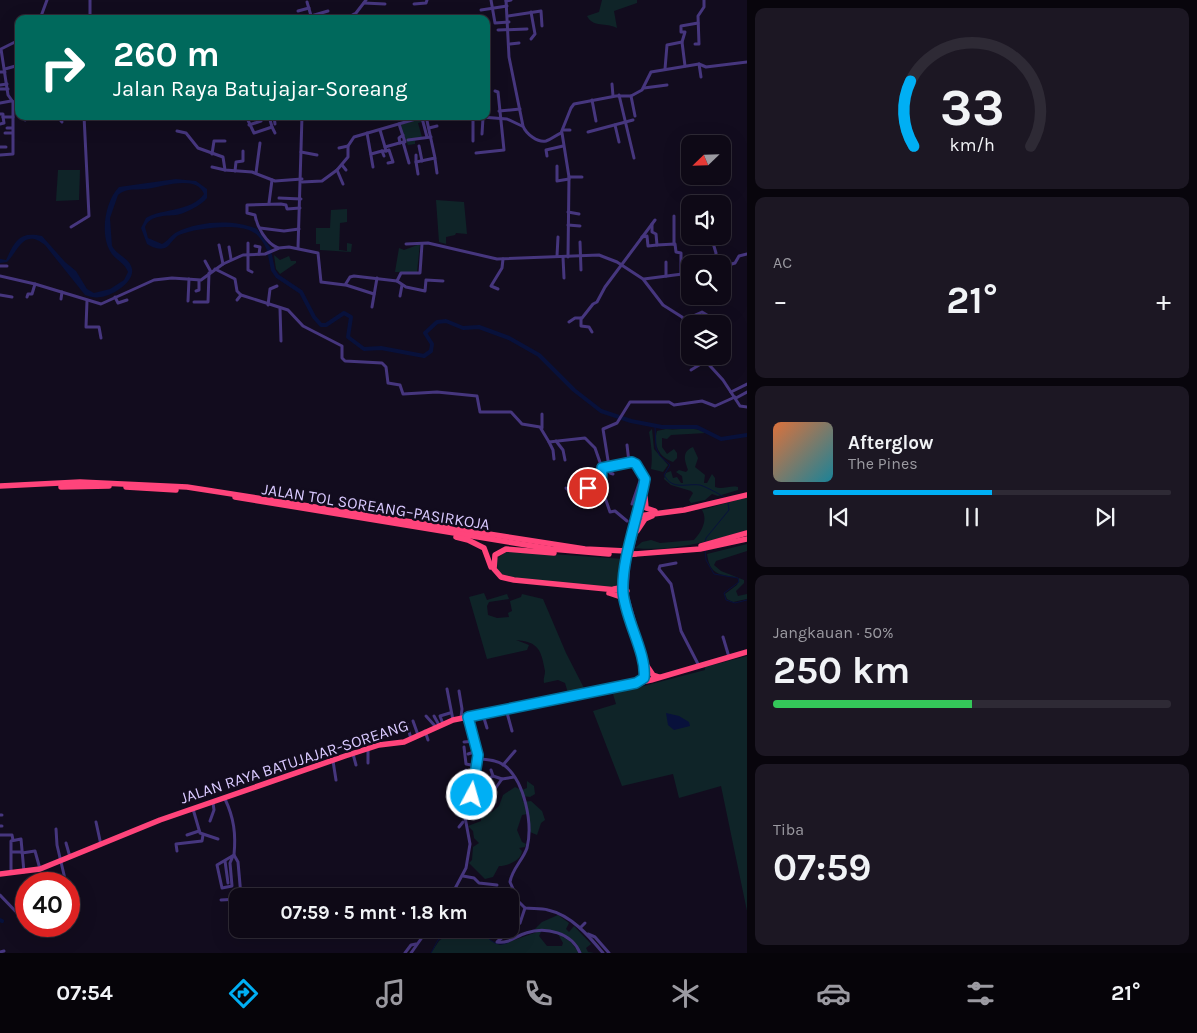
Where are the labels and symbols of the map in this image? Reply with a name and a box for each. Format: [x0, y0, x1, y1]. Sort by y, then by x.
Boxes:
north arrow [681, 135, 731, 185]
pin [567, 467, 609, 509]
street label: JALAN TOL SOREANG–PASIRKOJA [261, 479, 491, 534]
street label: JALAN RAYA BATUJAJAR-SOREANG [178, 715, 411, 807]
position arrow [445, 768, 497, 820]
speed limit sign: 40 [15, 872, 80, 937]

